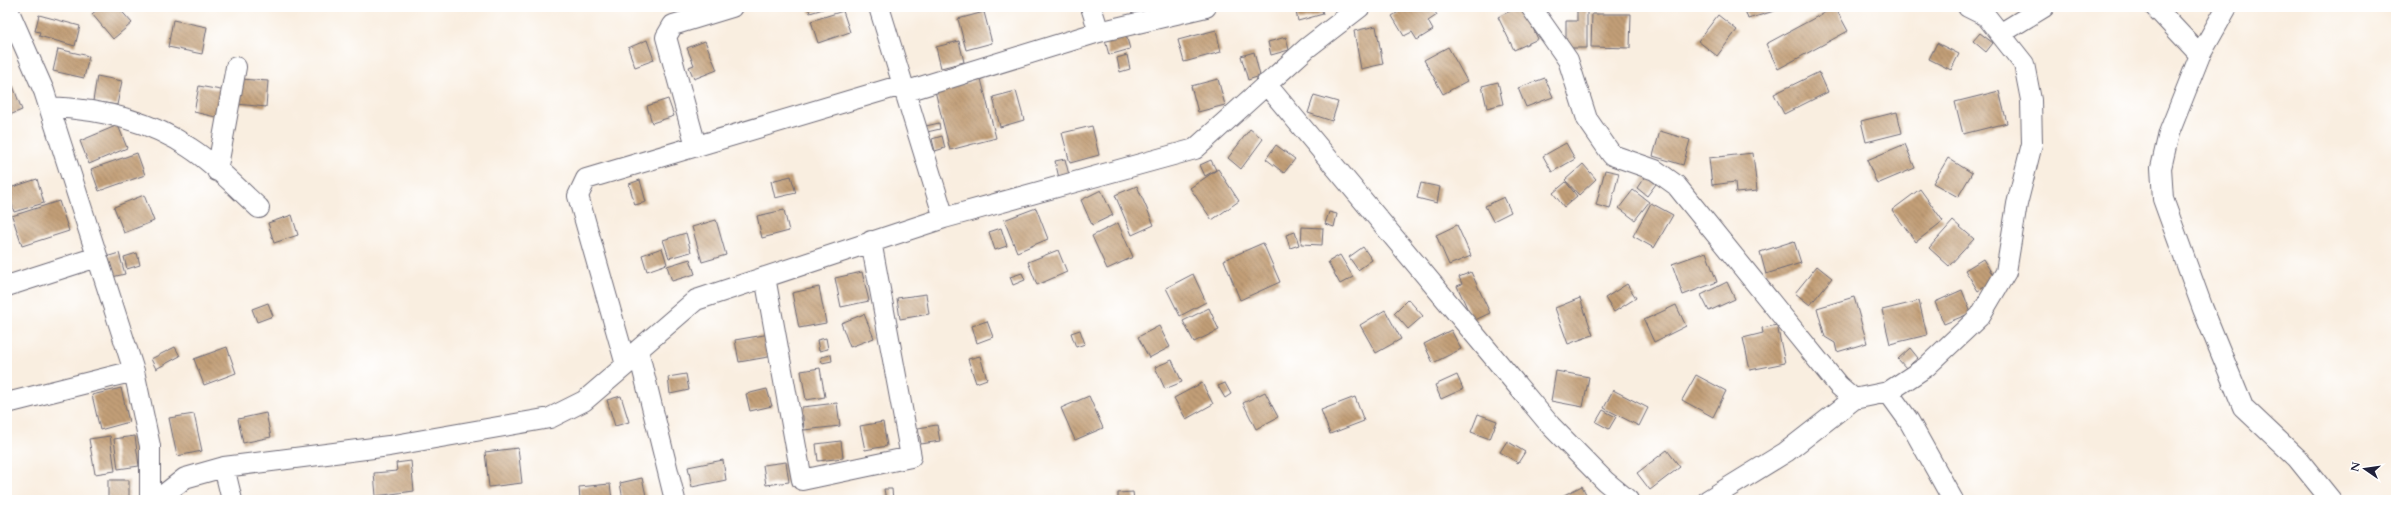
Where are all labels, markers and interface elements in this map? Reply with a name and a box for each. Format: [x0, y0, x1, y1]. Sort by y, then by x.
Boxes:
north arrow [2345, 449, 2385, 489]
text: N [2347, 460, 2364, 473]

